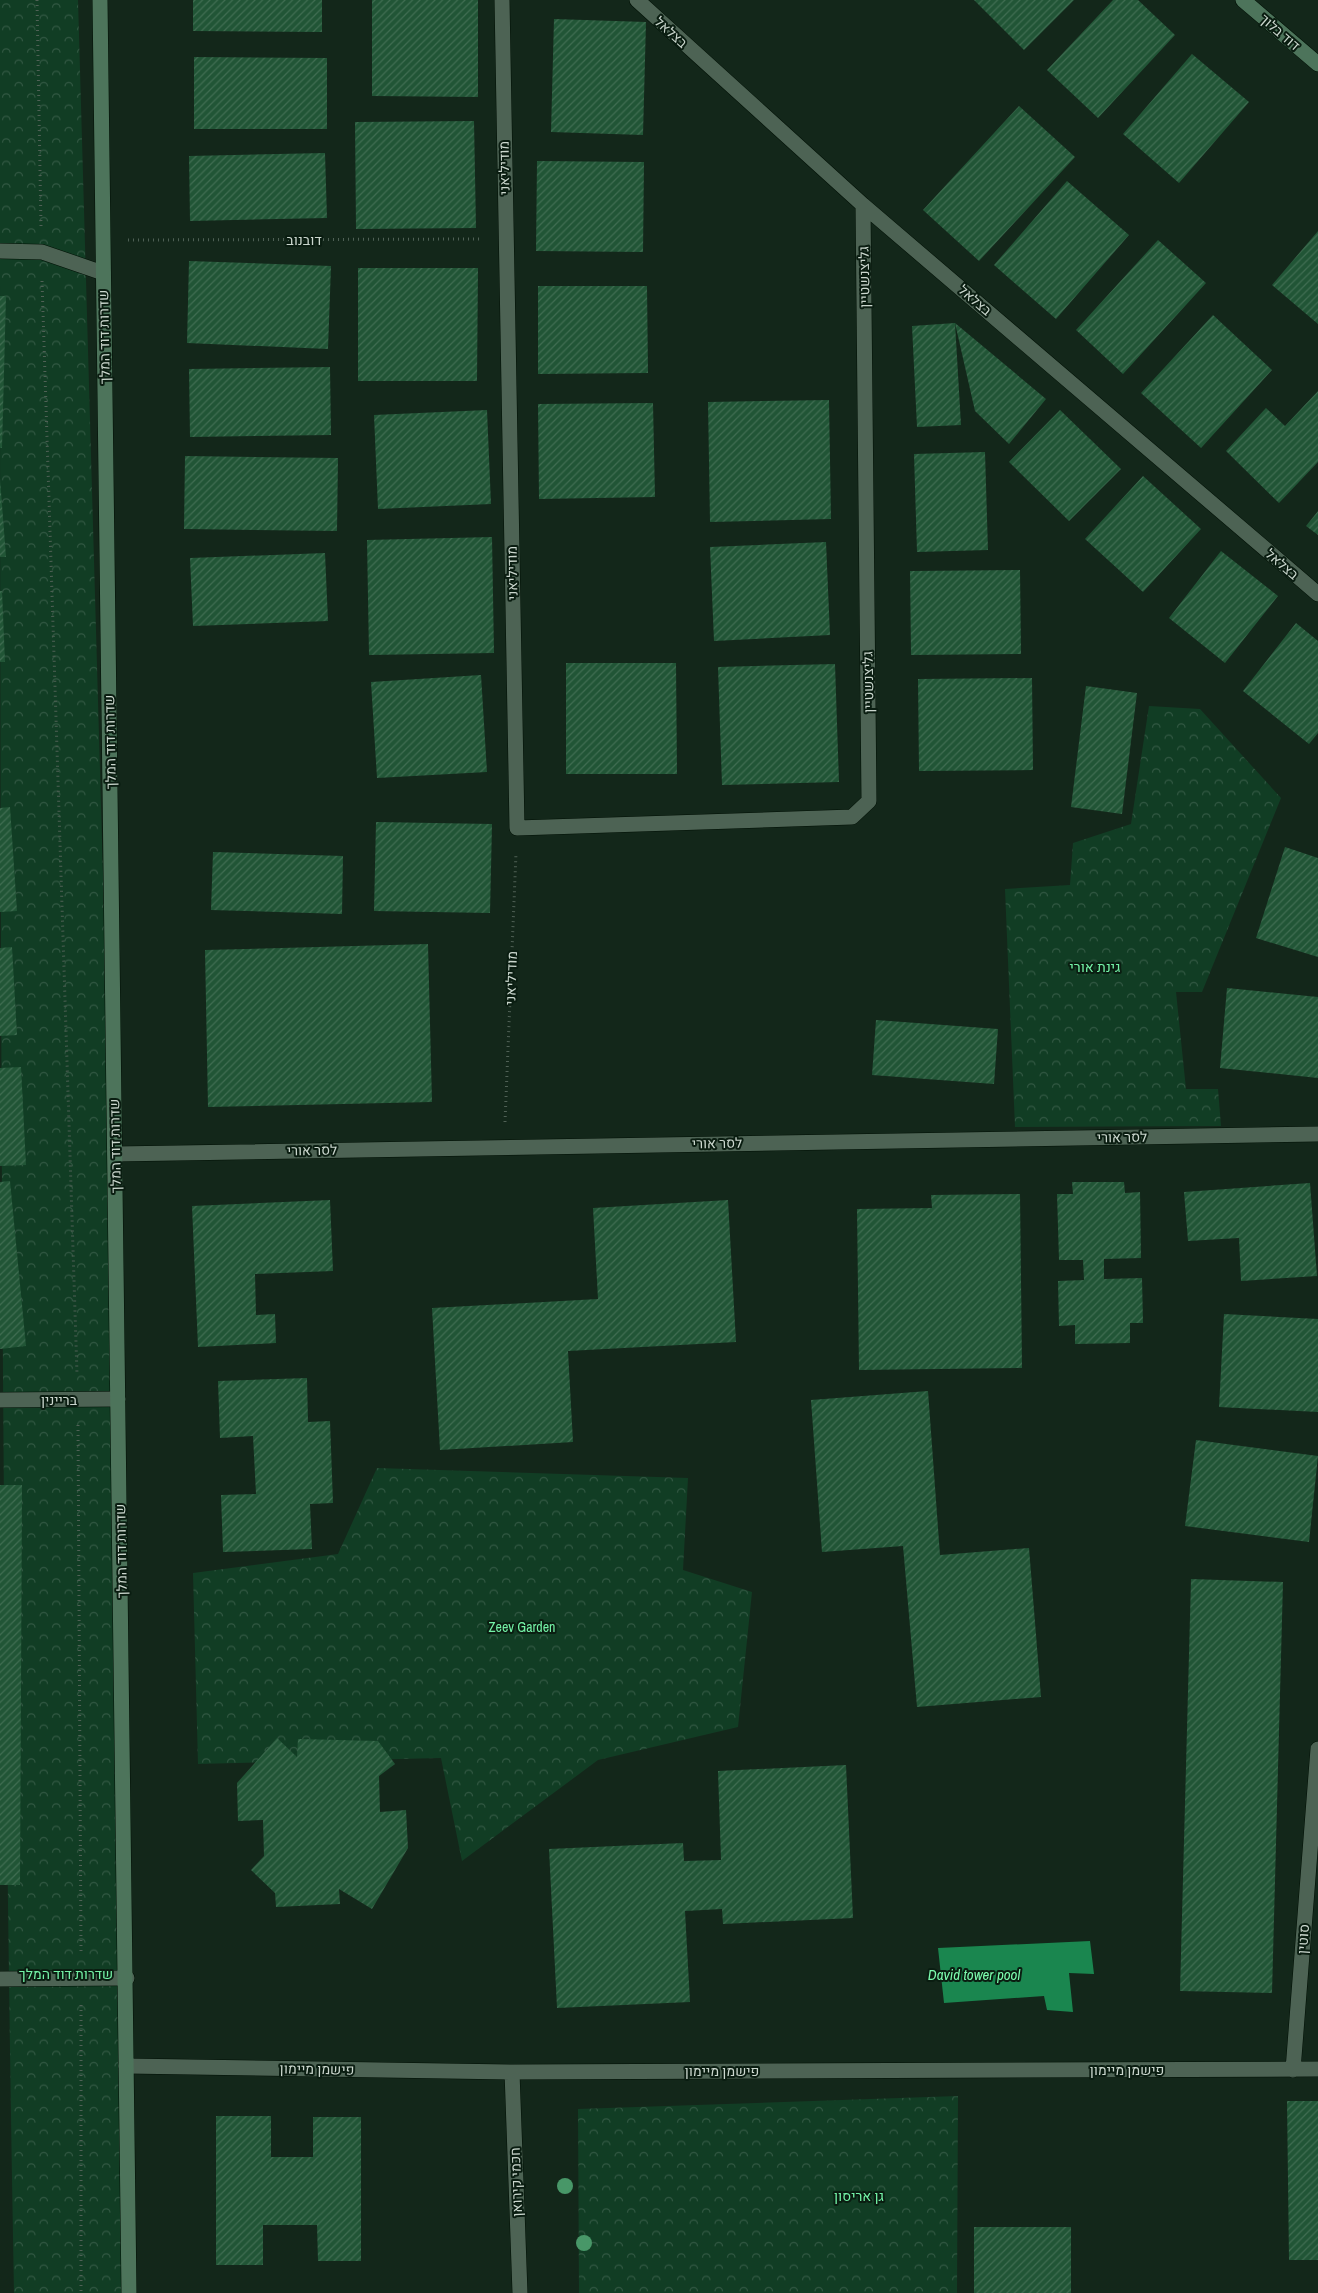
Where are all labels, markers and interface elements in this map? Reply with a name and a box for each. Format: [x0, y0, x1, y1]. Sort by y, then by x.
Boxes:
street label: דוד בלוך [1256, 10, 1304, 54]
street label: בצלאל [651, 12, 692, 52]
street label: מודיליאני [495, 141, 513, 195]
street label: דובנוב [286, 231, 322, 249]
street label: גליצנשטיין [854, 246, 874, 308]
street label: בצלאל [955, 281, 996, 320]
street label: שדרות דוד המלך [94, 290, 114, 384]
street label: בצלאל [1262, 545, 1303, 584]
street label: מודיליאני [503, 546, 521, 600]
street label: גליצנשטיין [858, 651, 878, 713]
street label: שדרות דוד המלך [100, 695, 120, 789]
street label: מודיליאני [501, 951, 521, 1005]
park label: גינת אורי [1070, 958, 1120, 976]
street label: שדרות דוד המלך [105, 1099, 125, 1193]
street label: לסר אורי [1097, 1128, 1147, 1146]
street label: לסר אורי [692, 1134, 742, 1152]
street label: לסר אורי [287, 1141, 337, 1159]
street label: בריינין [41, 1391, 78, 1409]
street label: שדרות דוד המלך [111, 1504, 131, 1598]
park label: Zeev Garden [488, 1618, 556, 1636]
street label: סוטין [1293, 1923, 1313, 1955]
water label: David tower pool [928, 1964, 1020, 1985]
park label: שדרות דוד המלך [19, 1965, 113, 1983]
street label: פישמן מיימון [280, 2059, 354, 2079]
street label: פישמן מיימון [1090, 2061, 1164, 2079]
street label: פישמן מיימון [685, 2062, 759, 2080]
street label: חכמי קירואן [506, 2147, 526, 2217]
park label: גן אריסון [834, 2187, 884, 2205]

